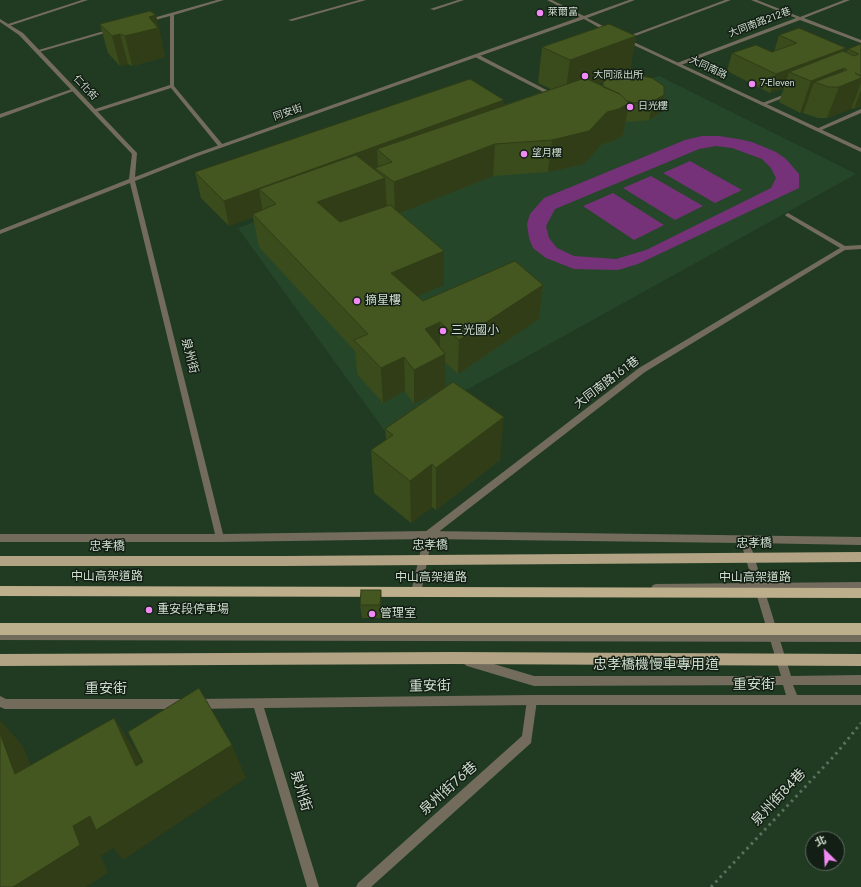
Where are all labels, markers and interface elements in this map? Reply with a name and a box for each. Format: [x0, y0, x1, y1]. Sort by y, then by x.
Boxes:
street label: 大同南路212巷 [727, 6, 793, 40]
place label: 萊爾富 [548, 7, 578, 19]
marker: 萊爾富 [535, 8, 545, 18]
street label: 大同南路 [687, 54, 729, 82]
place label: 大同派出所 [593, 70, 643, 82]
marker: 大同派出所 [580, 71, 590, 81]
street label: 仁化街 [70, 73, 100, 103]
place label: 7-Eleven [760, 78, 795, 90]
marker: 7-Eleven [747, 79, 757, 89]
place label: 日光樓 [638, 101, 668, 113]
street label: 同安街 [272, 102, 304, 124]
marker: 日光樓 [625, 102, 635, 112]
place label: 望月樓 [532, 148, 562, 160]
marker: 望月樓 [519, 149, 529, 159]
place label: 摘星樓 [365, 294, 401, 308]
marker: 摘星樓 [352, 296, 362, 306]
place label: 三光國小 [451, 324, 499, 338]
marker: 三光國小 [438, 326, 448, 336]
street label: 泉州街 [178, 337, 200, 375]
street label: 大同南路161巷 [572, 354, 642, 412]
street label: 忠孝橋 [736, 537, 772, 551]
street label: 忠孝橋 [412, 539, 448, 553]
street label: 忠孝橋 [89, 540, 125, 554]
street label: 中山高架道路 [71, 570, 143, 584]
street label: 中山高架道路 [395, 571, 467, 585]
street label: 中山高架道路 [719, 571, 791, 585]
place label: 重安段停車場 [157, 603, 229, 617]
marker: 重安段停車場 [144, 605, 154, 615]
place label: 管理室 [380, 607, 416, 621]
marker: 管理室 [367, 609, 377, 619]
street label: 忠孝橋機慢車專用道 [593, 658, 719, 674]
street label: 重安街 [409, 678, 451, 696]
street label: 重安街 [733, 678, 775, 694]
street label: 重安街 [85, 682, 127, 698]
street label: 泉州街76巷 [417, 759, 481, 819]
street label: 泉州街84巷 [748, 766, 810, 830]
street label: 泉州街 [286, 768, 314, 814]
north arrow [805, 831, 845, 871]
text: 北 [812, 831, 829, 850]

